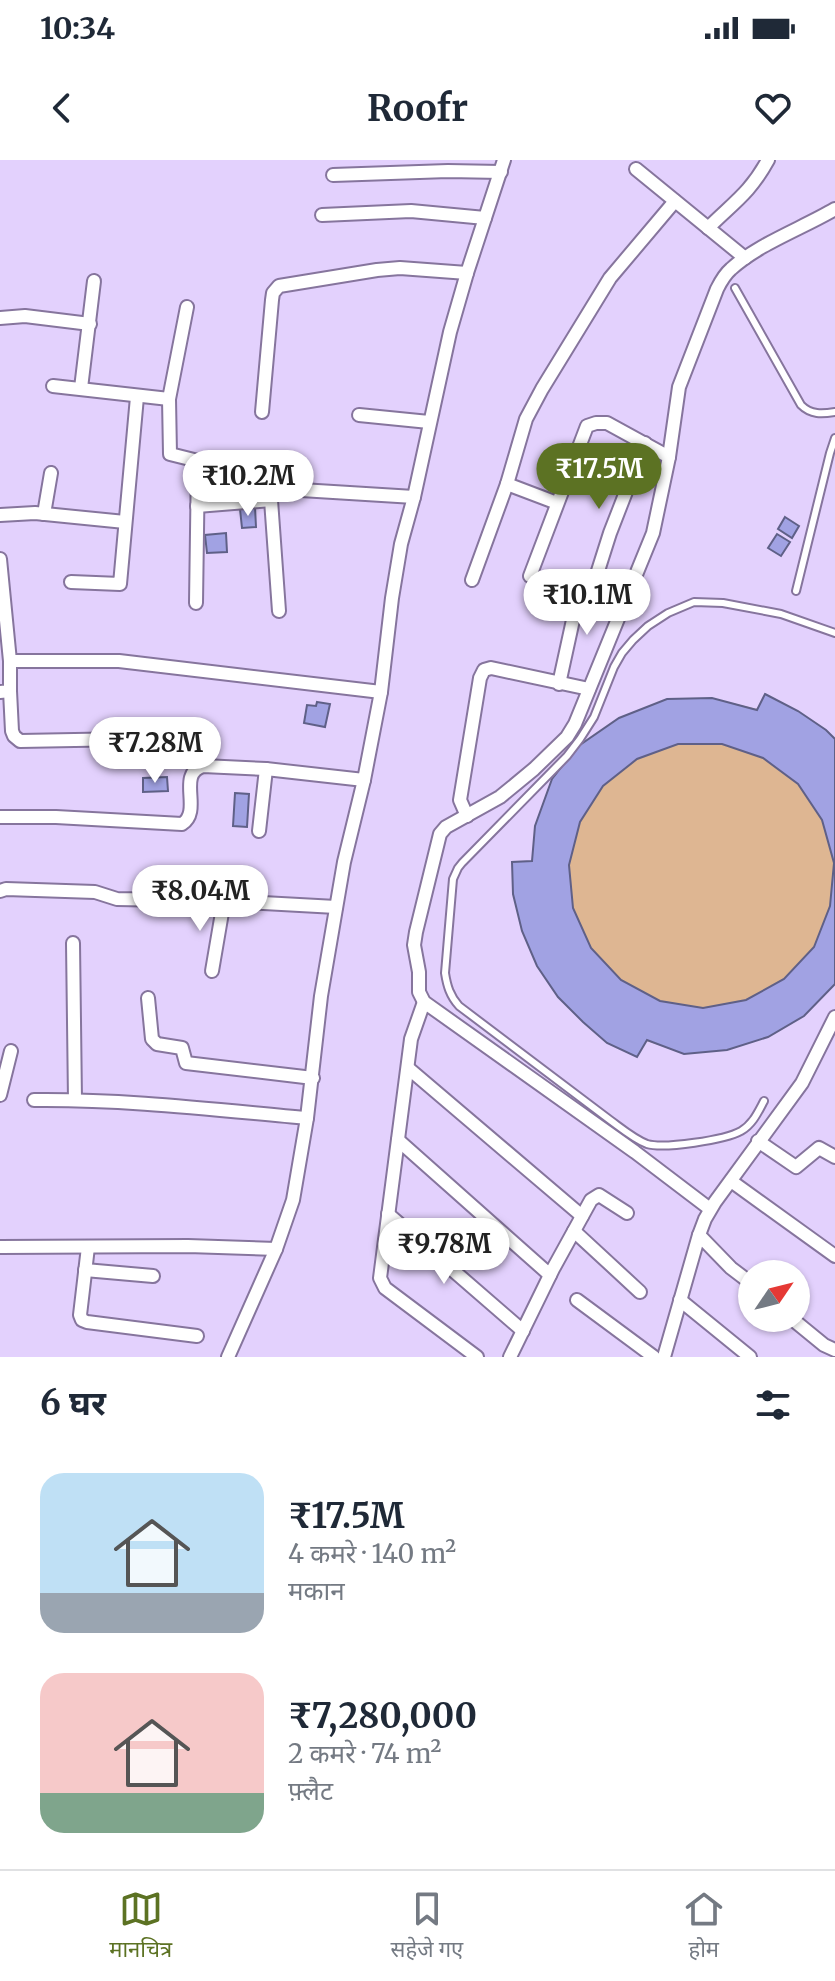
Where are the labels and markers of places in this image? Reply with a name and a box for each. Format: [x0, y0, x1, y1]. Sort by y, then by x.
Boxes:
pin: ₹17.5M [534, 443, 664, 511]
pin: ₹10.2M [183, 450, 313, 518]
pin: ₹10.1M [522, 569, 652, 637]
pin: ₹7.28M [90, 717, 220, 785]
pin: ₹8.04M [135, 865, 265, 933]
pin: ₹9.78M [379, 1218, 509, 1286]

